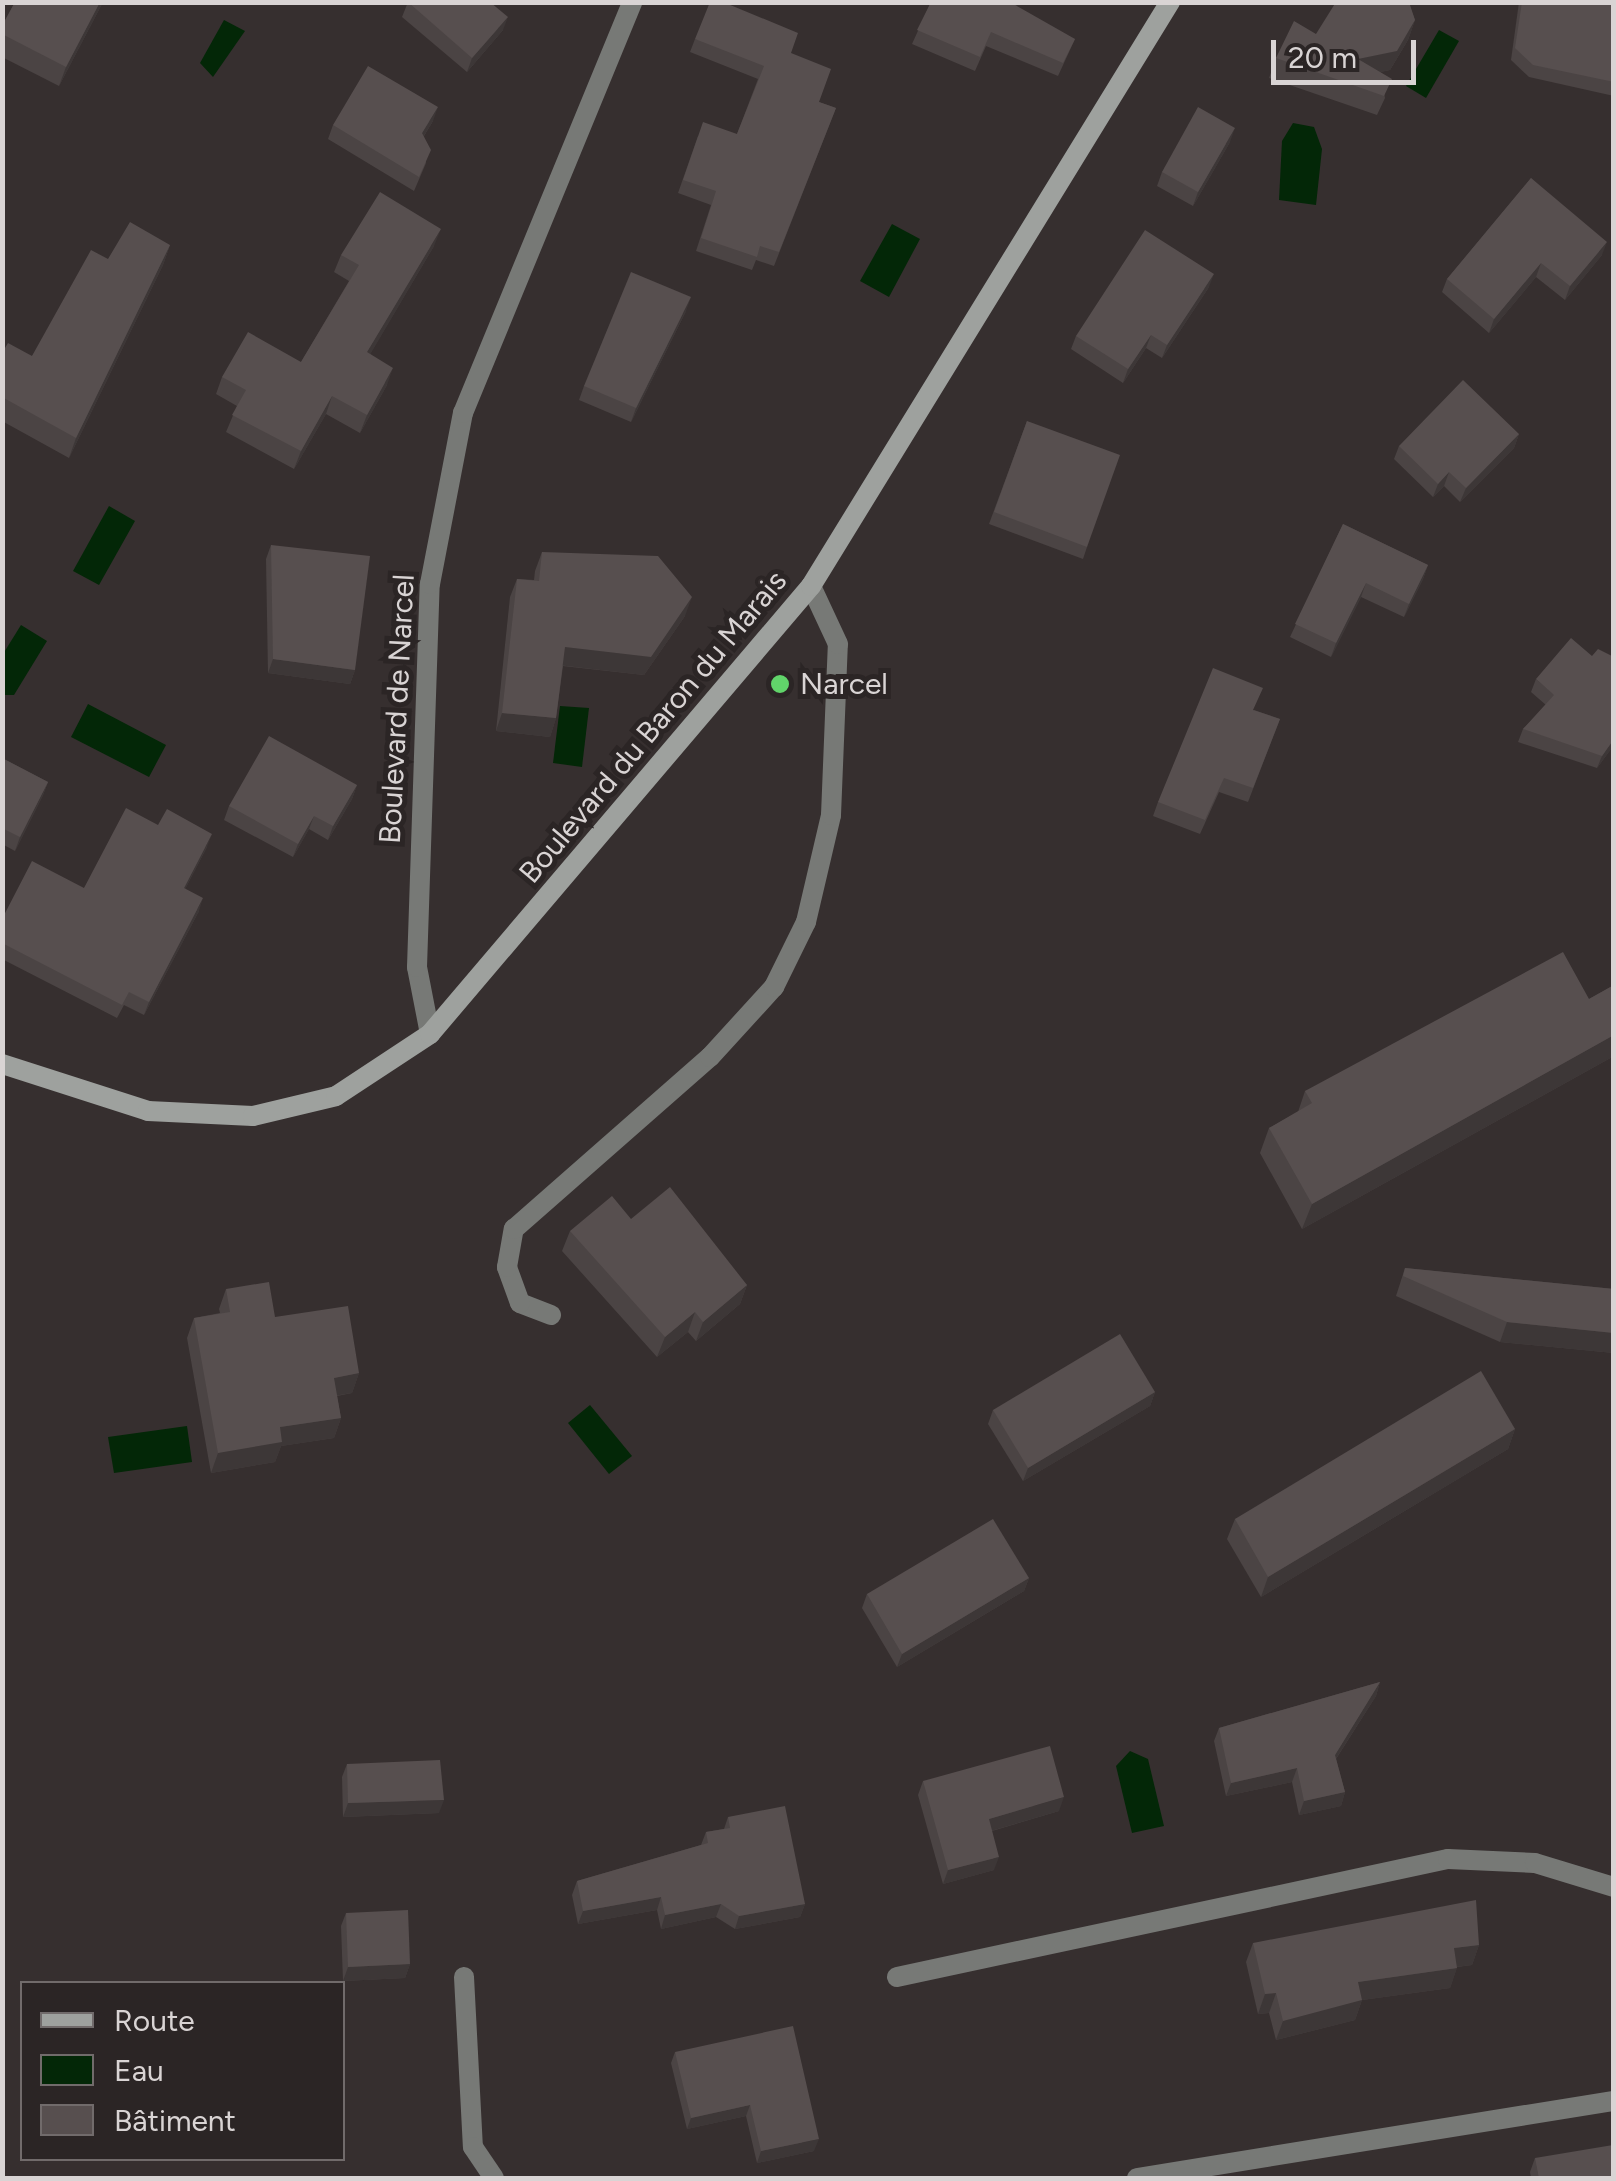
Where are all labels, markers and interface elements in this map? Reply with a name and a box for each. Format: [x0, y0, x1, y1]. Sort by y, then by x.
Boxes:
scale bar [1276, 20, 1421, 82]
text: 20 m [1288, 39, 1357, 76]
street label: Boulevard du Baron du Marais [512, 564, 794, 890]
street label: Boulevard de Narcel [372, 573, 422, 845]
place label: Narcel [800, 666, 888, 702]
marker: Narcel [769, 673, 791, 695]
legend [20, 1981, 345, 2161]
text: Route [114, 2002, 195, 2039]
text: Eau [114, 2052, 164, 2089]
text: Bâtiment [114, 2102, 236, 2139]

